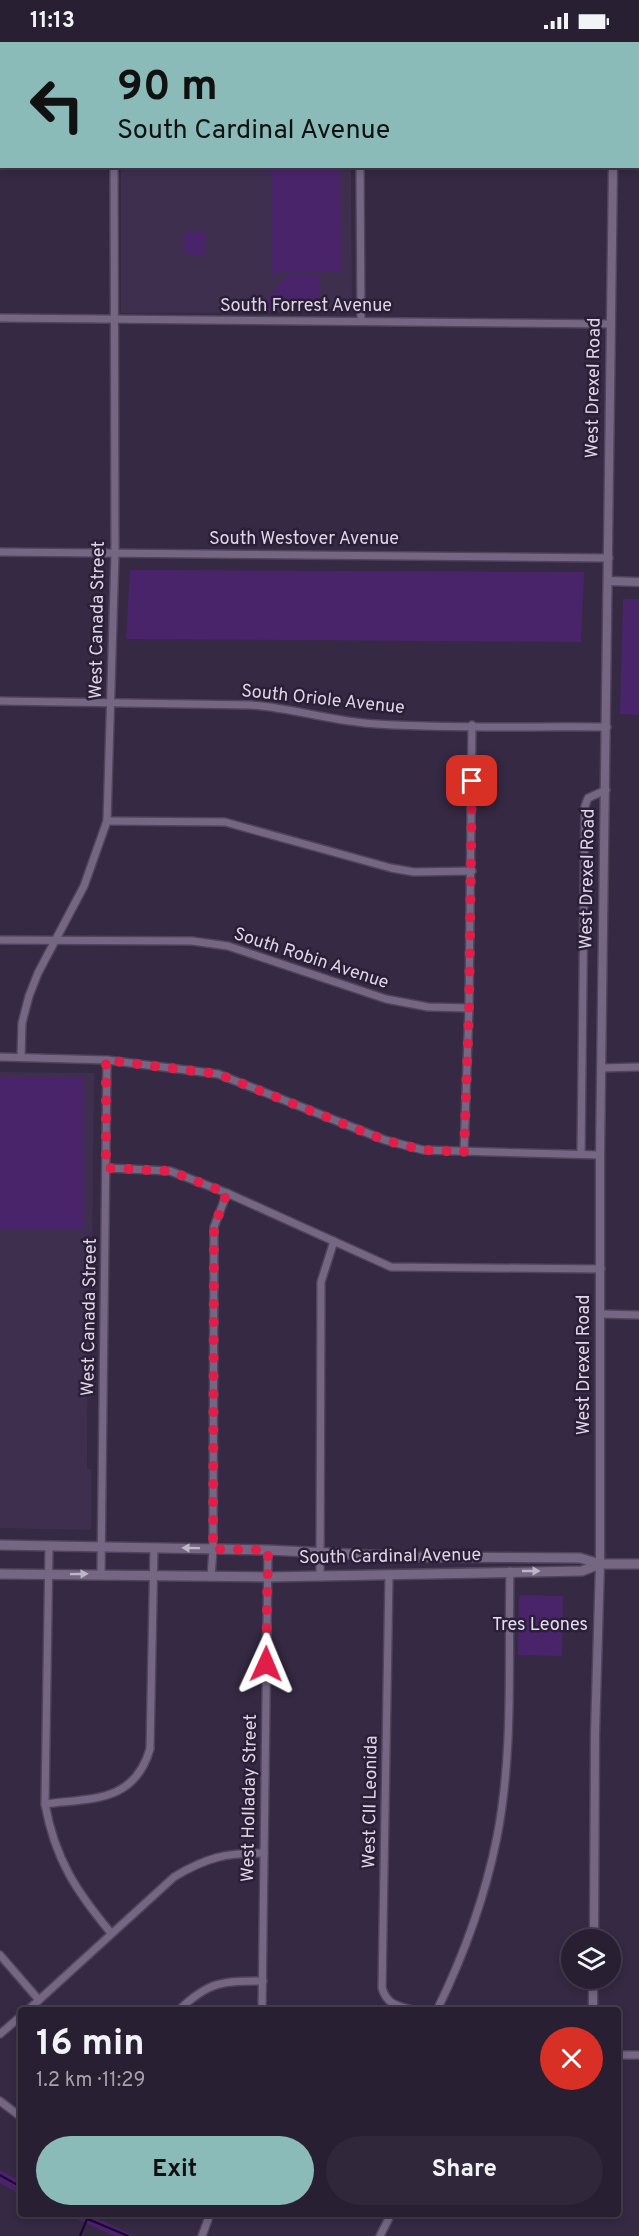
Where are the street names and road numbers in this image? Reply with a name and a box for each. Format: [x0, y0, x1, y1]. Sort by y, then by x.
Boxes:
street label: South Forrest Avenue [220, 295, 392, 318]
street label: West Drexel Road [581, 317, 607, 459]
street label: South Westover Avenue [209, 528, 399, 551]
street label: West Canada Street [85, 541, 111, 699]
street label: South Oriole Avenue [240, 680, 406, 720]
street label: West Drexel Road [575, 808, 601, 950]
street label: South Robin Avenue [231, 923, 391, 995]
street label: West Canada Street [77, 1238, 103, 1396]
street label: West Drexel Road [573, 1295, 596, 1435]
street label: South Cardinal Avenue [299, 1544, 481, 1570]
street label: West Holladay Street [237, 1714, 263, 1882]
street label: West Cll Leonida [358, 1735, 384, 1869]

